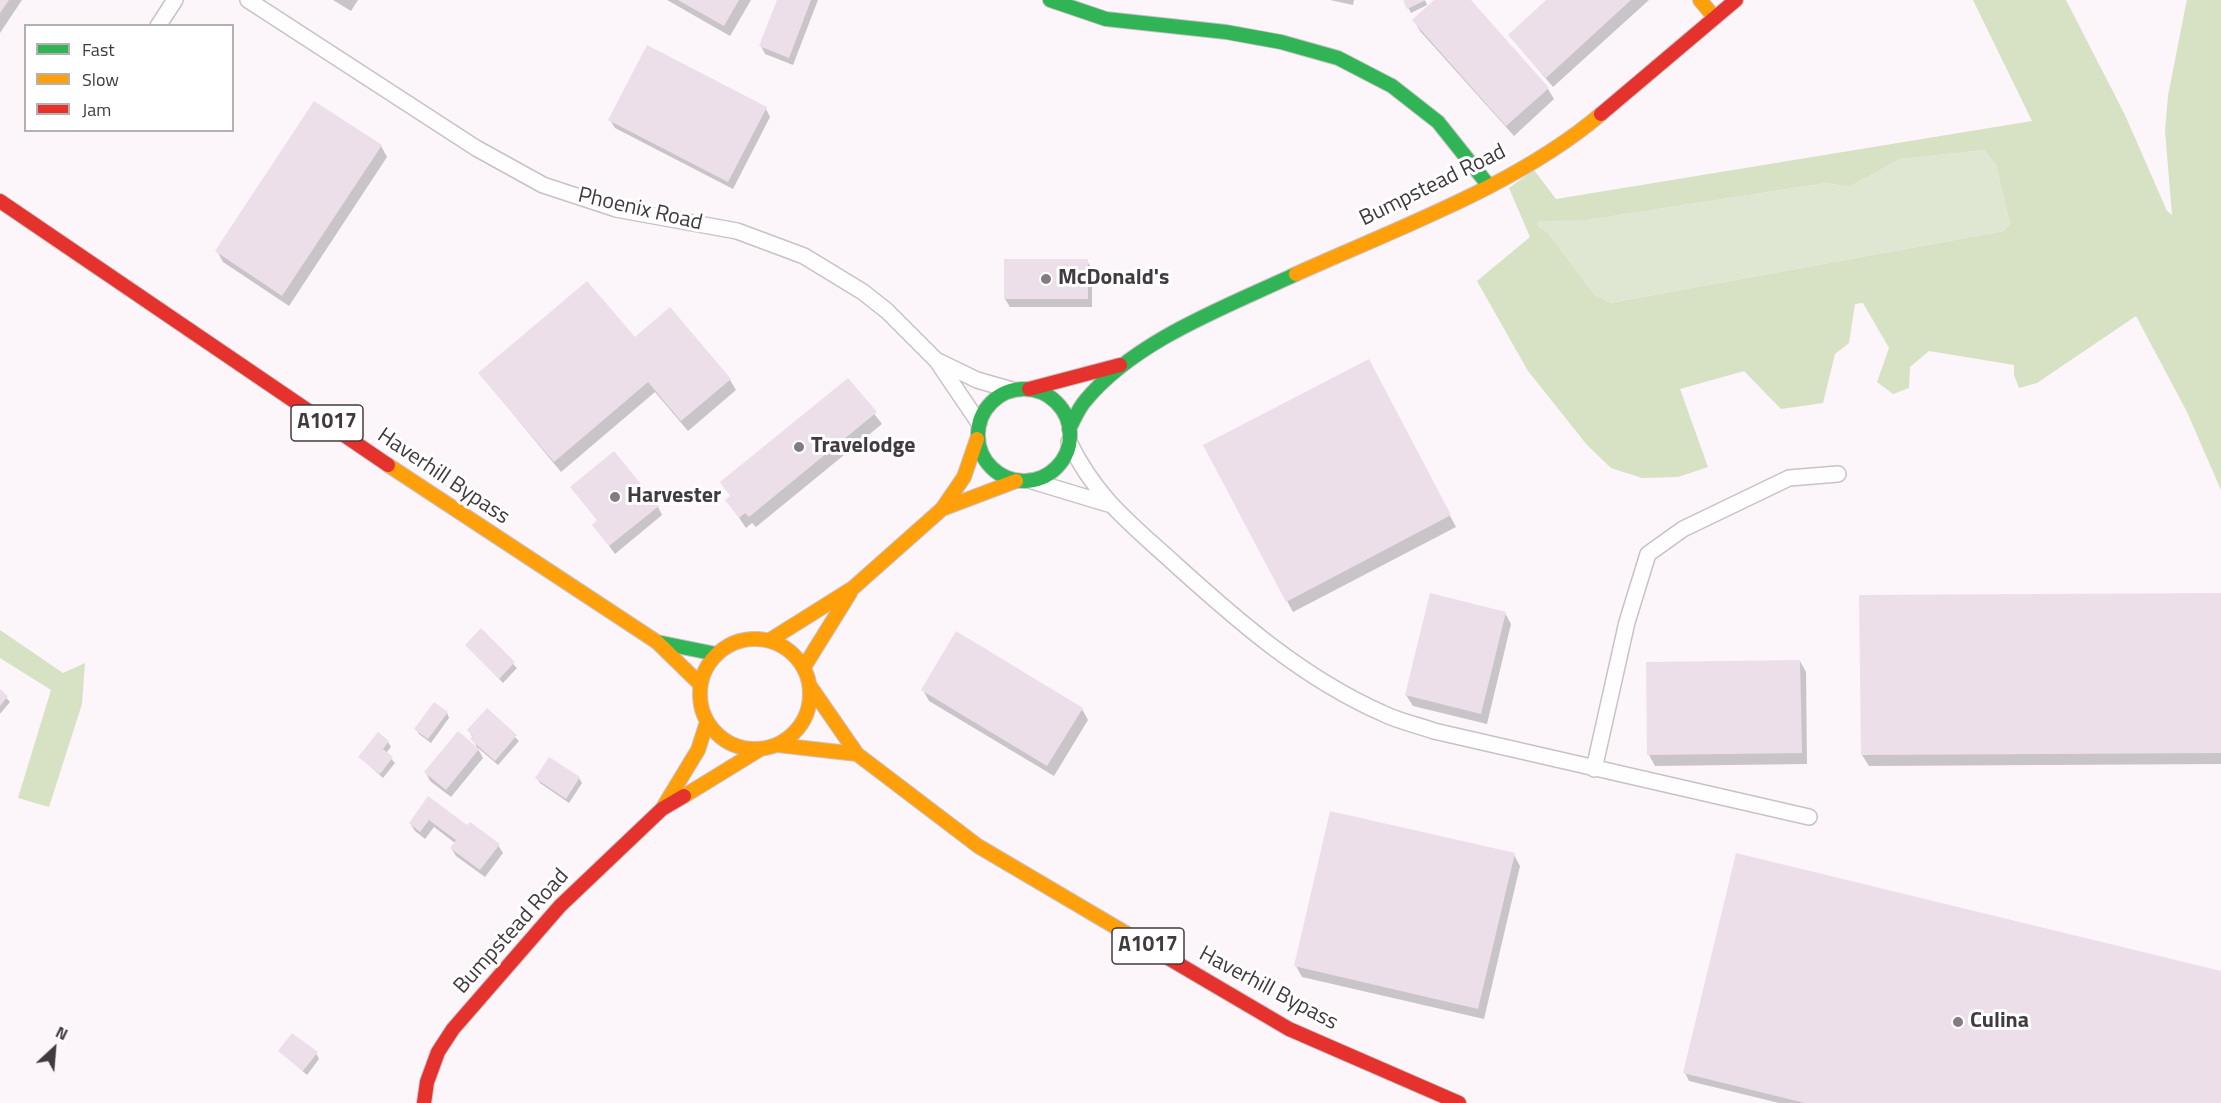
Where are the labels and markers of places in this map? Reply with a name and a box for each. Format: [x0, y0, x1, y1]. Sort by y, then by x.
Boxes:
place label: McDonald's [1058, 266, 1169, 292]
marker: McDonald's [1039, 272, 1053, 286]
place label: Travelodge [811, 434, 915, 460]
marker: Travelodge [792, 440, 806, 454]
place label: Harvester [627, 484, 721, 510]
marker: Harvester [608, 490, 622, 504]
place label: Culina [1970, 1009, 2029, 1035]
marker: Culina [1951, 1015, 1965, 1029]

